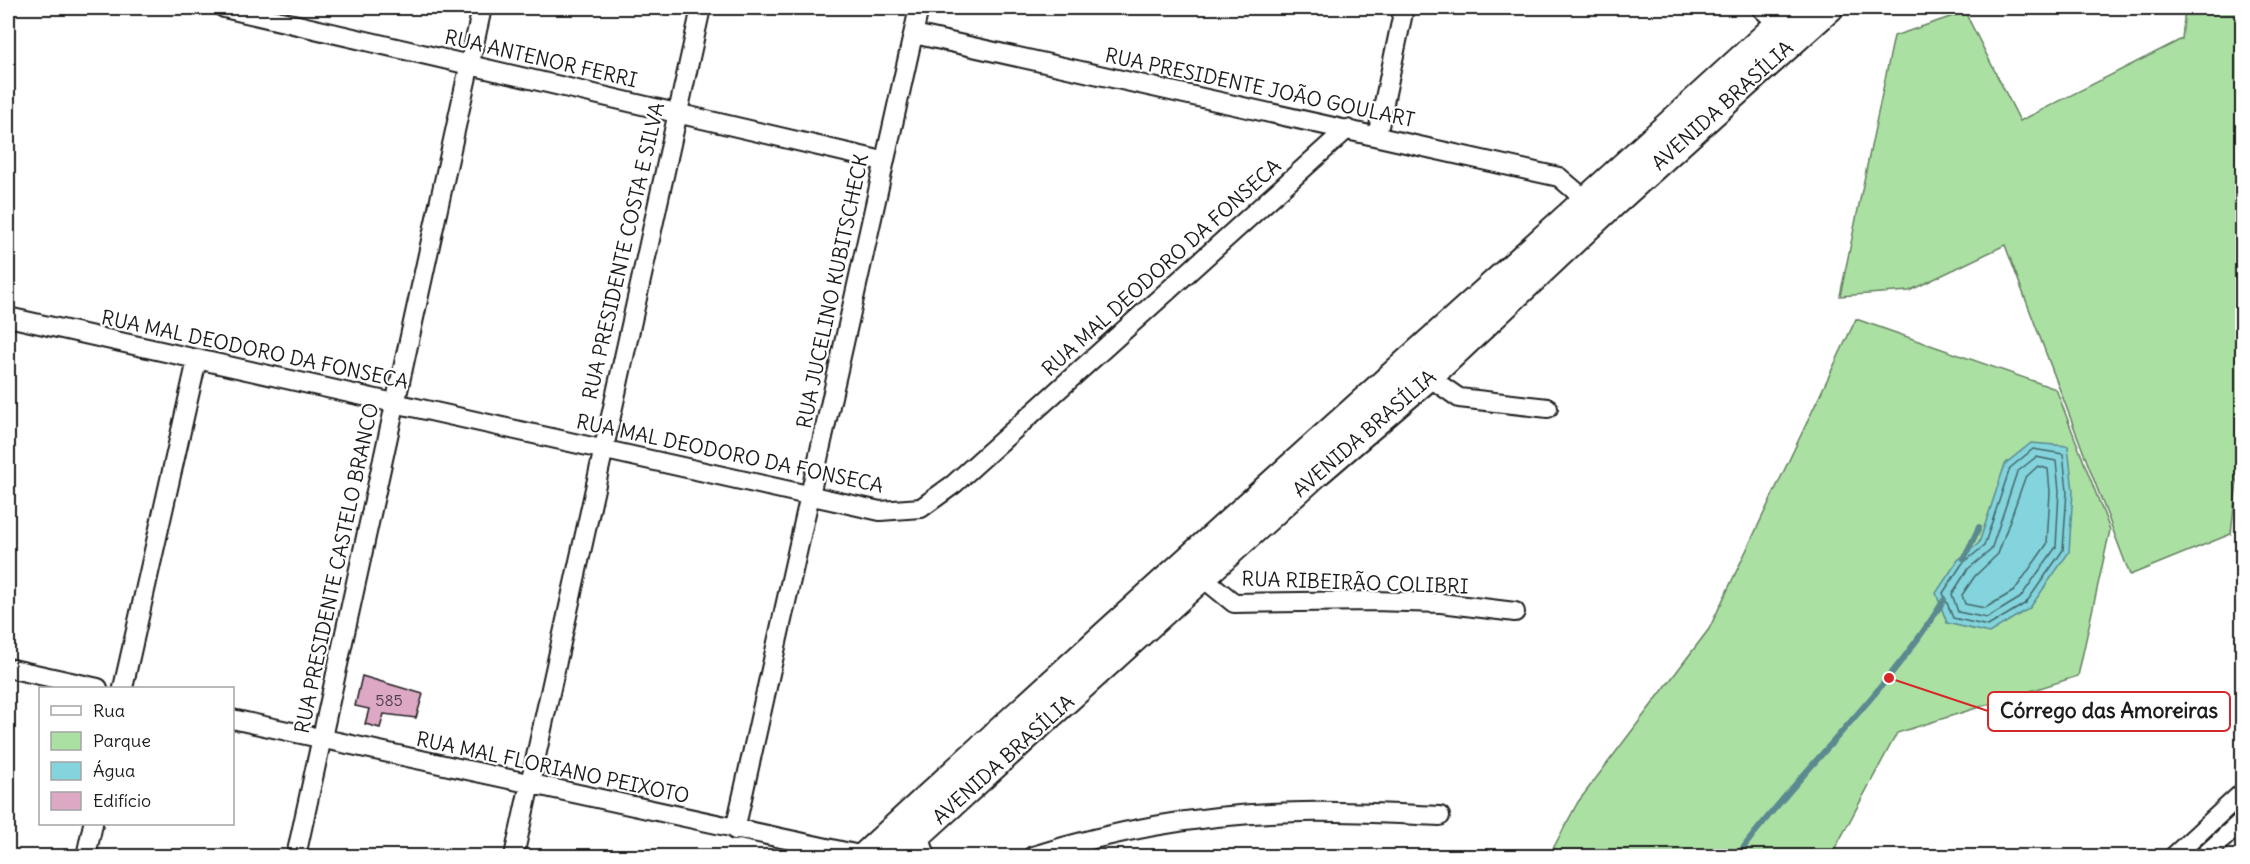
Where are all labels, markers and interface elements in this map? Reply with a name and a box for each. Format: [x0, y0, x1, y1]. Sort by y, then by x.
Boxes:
street label: RUA ANTENOR FERRI [442, 24, 640, 92]
street label: AVENIDA BRASÍLIA [1646, 35, 1798, 175]
street label: RUA PRESIDENTE JOÃO GOULART [1103, 42, 1417, 132]
street label: RUA PRESIDENTE COSTA E SILVA [577, 100, 669, 402]
street label: RUA JUCELINO KUBITSCHECK [791, 151, 873, 430]
street label: RUA MAL DEODORO DA FONSECA [1036, 153, 1286, 381]
street label: RUA MAL DEODORO DA FONSECA [99, 304, 411, 394]
street label: AVENIDA BRASÍLIA [1287, 364, 1441, 502]
street label: RUA PRESIDENTE CASTELO BRANCO [289, 400, 383, 736]
street label: RUA MAL DEODORO DA FONSECA [574, 408, 886, 498]
street label: RUA RIBEIRÃO COLIBRI [1241, 566, 1469, 598]
legend [39, 687, 234, 825]
street label: AVENIDA BRASÍLIA [927, 689, 1079, 829]
house number: 585 [375, 690, 403, 710]
callout: Córrego das Amoreiras [1988, 692, 2230, 731]
text: Córrego das Amoreiras [2000, 697, 2219, 724]
text: Rua [93, 699, 125, 722]
street label: RUA MAL FLORIANO PEIXOTO [414, 726, 692, 808]
text: Parque [93, 729, 151, 752]
text: Água [93, 759, 135, 782]
text: Edifício [93, 789, 151, 812]

